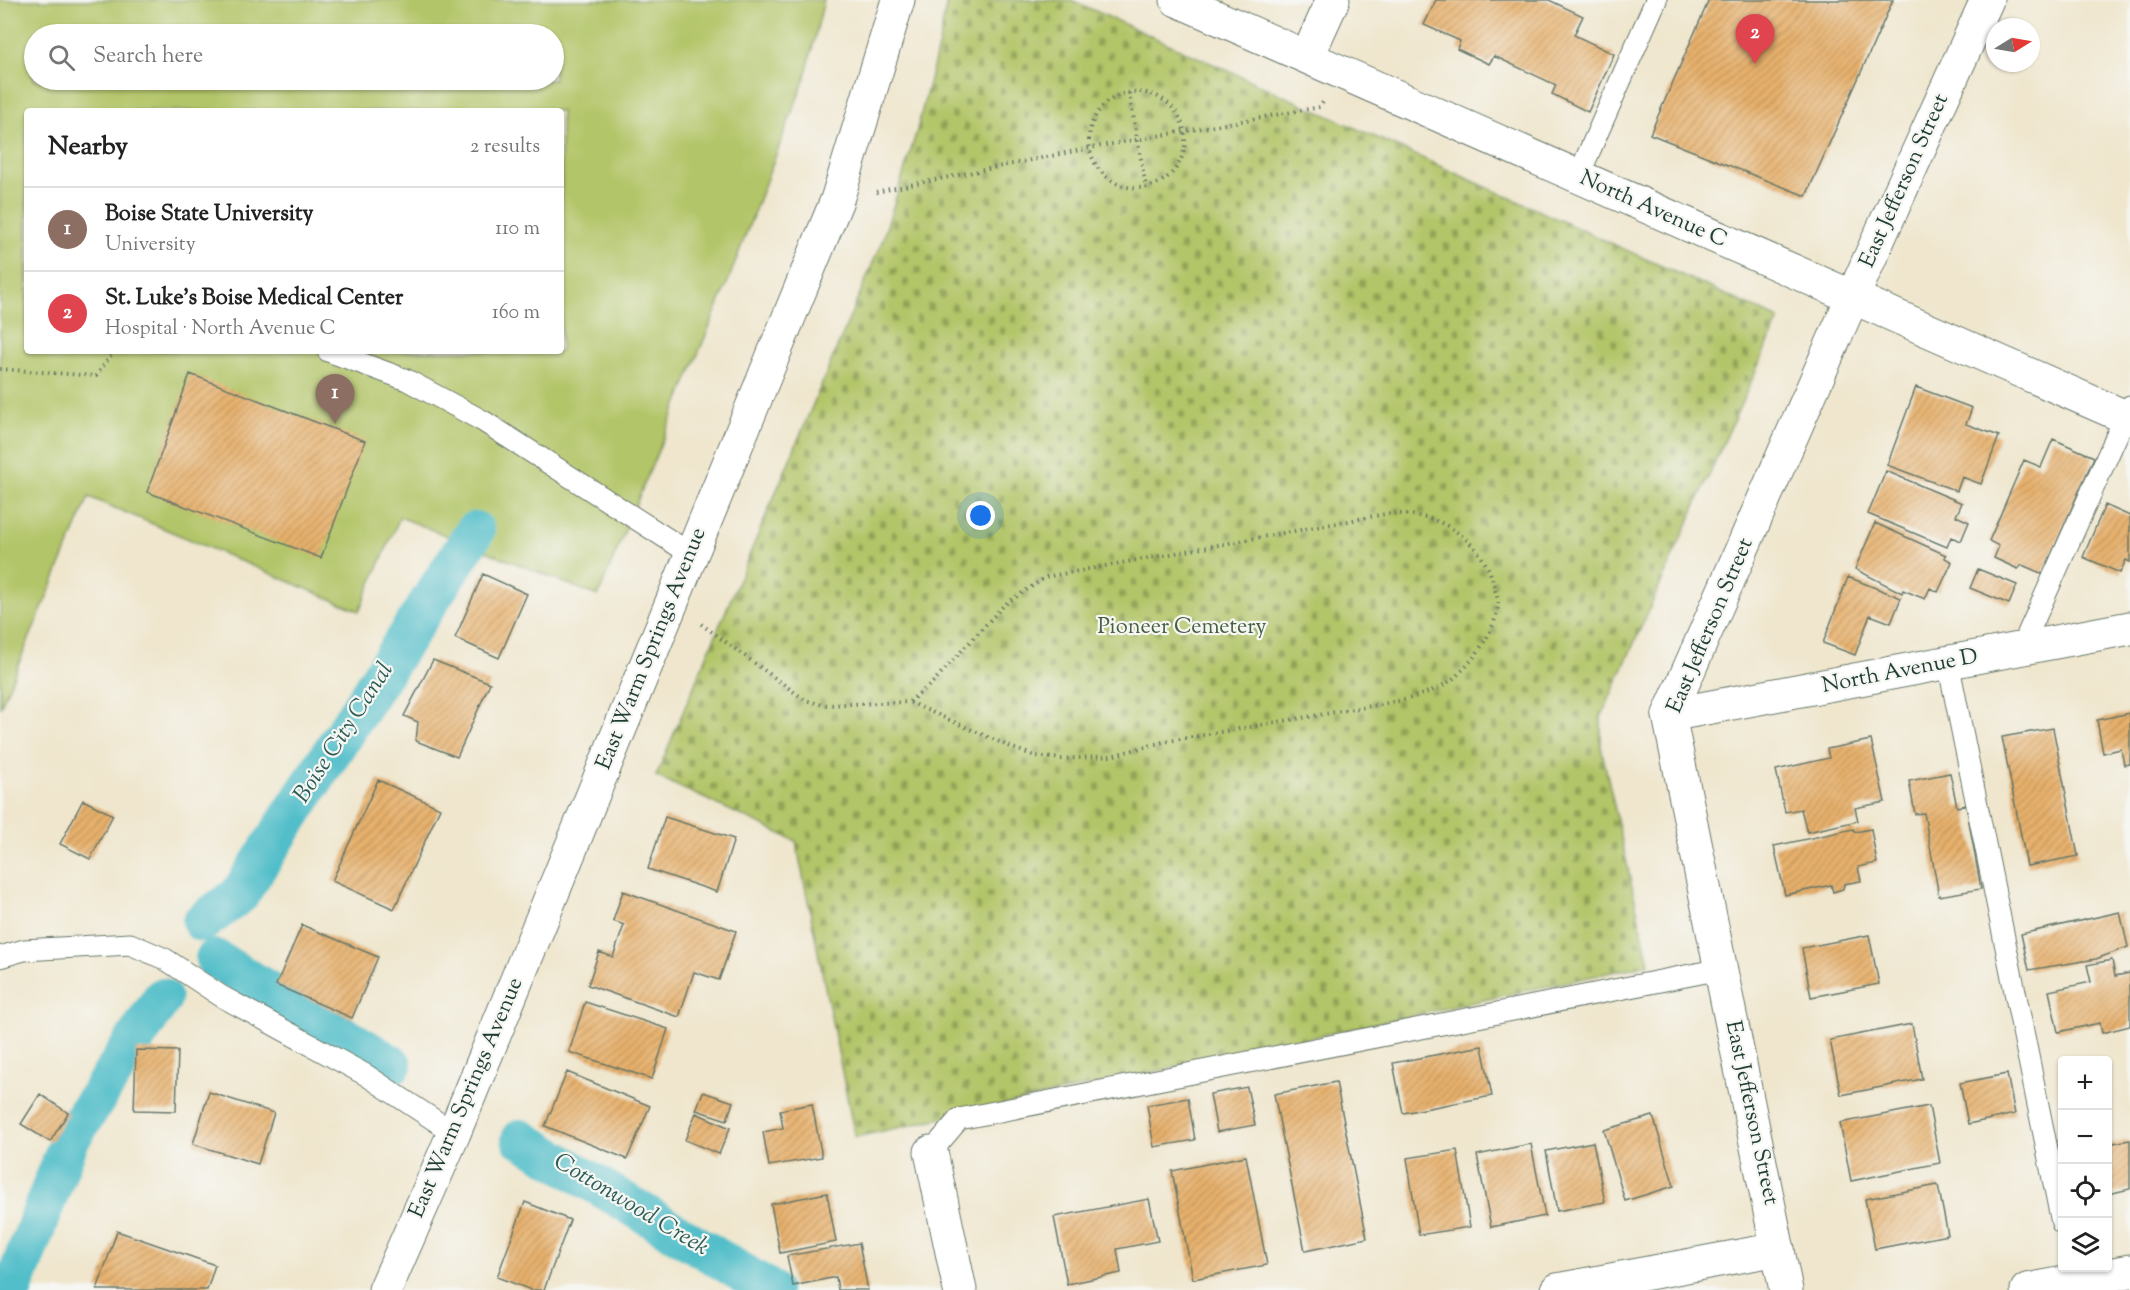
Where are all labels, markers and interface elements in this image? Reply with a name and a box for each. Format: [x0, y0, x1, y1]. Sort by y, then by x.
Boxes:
pin: 2 [1736, 14, 1774, 64]
north arrow [1986, 18, 2040, 72]
search box [24, 24, 564, 90]
icon: search [45, 41, 78, 74]
text: Search here [93, 41, 203, 73]
street label: East Jefferson Street [1852, 88, 1958, 273]
text: Nearby [48, 129, 128, 166]
text: 2 results [470, 133, 540, 162]
street label: North Avenue C [1574, 163, 1732, 257]
text: Boise State University [105, 199, 313, 231]
text: 1 [64, 215, 71, 244]
text: 110 m [495, 215, 540, 244]
text: University [105, 231, 196, 260]
text: St. Luke's Boise Medical Center [105, 283, 403, 315]
text: 2 [63, 299, 72, 328]
text: 160 m [492, 299, 540, 328]
text: Hospital · North Avenue C [105, 315, 336, 344]
pin: 1 [316, 374, 354, 424]
your location [966, 501, 995, 530]
street label: East Warm Springs Avenue [589, 523, 715, 775]
street label: East Jefferson Street [1660, 533, 1763, 719]
park label: Pioneer Cemetery [1098, 612, 1267, 644]
street label: North Avenue D [1819, 641, 1981, 703]
water label: Boise City Canal [286, 656, 402, 810]
street label: East Warm Springs Avenue [402, 973, 532, 1223]
street label: East Jefferson Street [1716, 1018, 1786, 1208]
map controls [2058, 1056, 2112, 1272]
button: + [2058, 1056, 2112, 1110]
button: − [2058, 1110, 2112, 1164]
water label: Cottonwood Creek [547, 1145, 715, 1265]
button: locate [2058, 1164, 2112, 1218]
button: layers [2058, 1218, 2112, 1272]

